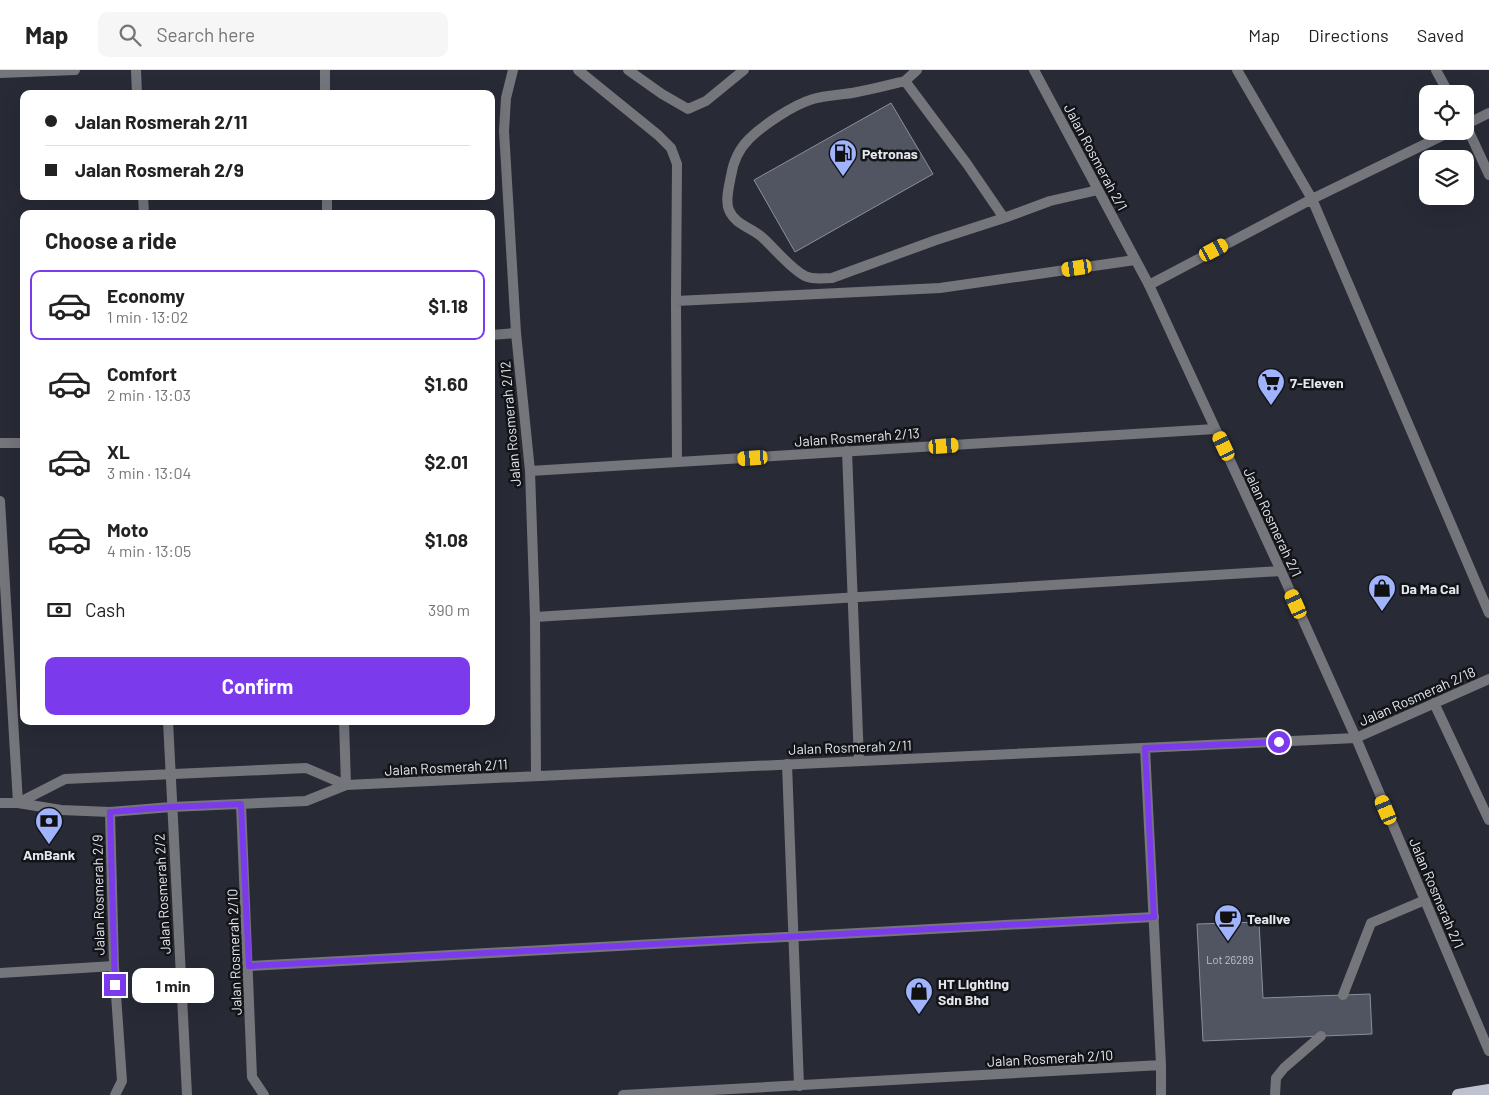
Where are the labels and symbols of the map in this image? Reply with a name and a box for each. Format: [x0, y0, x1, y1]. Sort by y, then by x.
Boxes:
street label: Jalan Rosmerah 2/1 [1061, 101, 1131, 213]
fuel station icon: Petronas [828, 138, 858, 177]
place label: Petronas [862, 145, 918, 162]
car [1197, 236, 1230, 264]
car [1061, 258, 1092, 278]
street label: Jalan Rosmerah 2/12 [496, 361, 524, 487]
supermarket icon: 7-Eleven [1256, 367, 1286, 406]
place label: 7-Eleven [1290, 374, 1344, 391]
street label: Jalan Rosmerah 2/13 [794, 424, 920, 450]
car [1210, 429, 1237, 463]
car [928, 437, 959, 455]
car [737, 449, 768, 467]
street label: Jalan Rosmerah 2/1 [1240, 465, 1306, 579]
shop icon: Da Ma Cai [1367, 573, 1397, 612]
place label: Da Ma Cai [1401, 580, 1459, 597]
car [1283, 587, 1308, 621]
street label: Jalan Rosmerah 2/18 [1356, 663, 1478, 729]
route start [1268, 731, 1290, 753]
street label: Jalan Rosmerah 2/11 [788, 736, 912, 758]
street label: Jalan Rosmerah 2/11 [384, 755, 508, 779]
car [1373, 793, 1398, 827]
bank icon: AmBank [34, 806, 64, 845]
street label: Jalan Rosmerah 2/2 [150, 833, 174, 955]
street label: Jalan Rosmerah 2/9 [88, 834, 108, 956]
street label: Jalan Rosmerah 2/1 [1406, 835, 1468, 951]
place label: AmBank [23, 846, 76, 863]
street label: Jalan Rosmerah 2/10 [223, 889, 245, 1015]
cafe icon: Tealive [1213, 903, 1243, 942]
place label: Tealive [1247, 910, 1291, 927]
house number: Lot 26289 [1206, 953, 1254, 966]
callout: 1 min [132, 968, 215, 1002]
route end [104, 974, 126, 996]
place label: HT Lighting Sdn Bhd [938, 975, 1009, 1008]
shop icon: HT Lighting Sdn Bhd [904, 976, 934, 1015]
street label: Jalan Rosmerah 2/10 [987, 1046, 1113, 1070]

